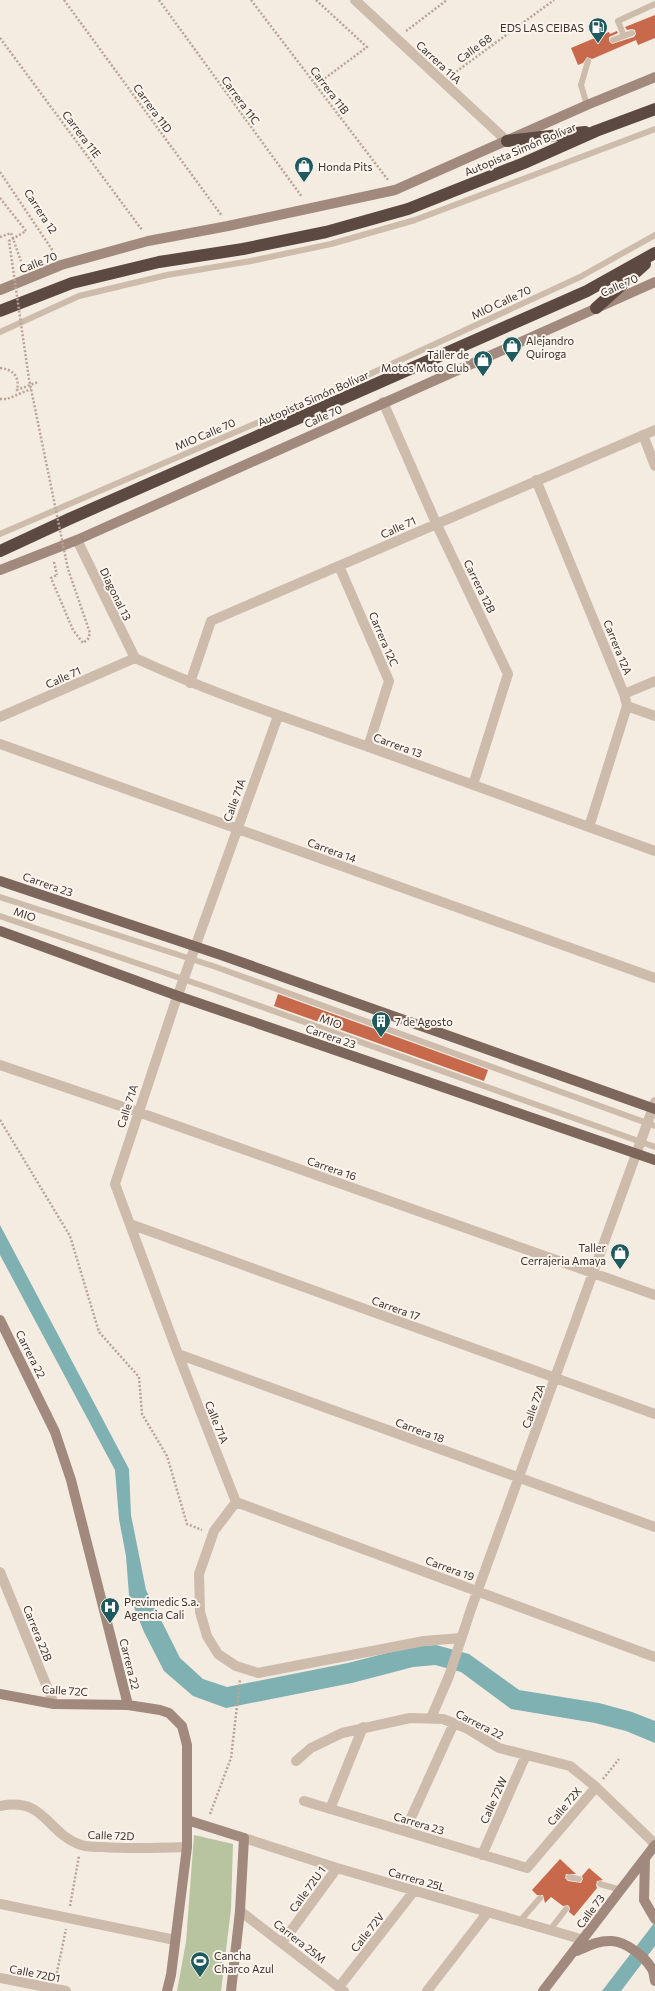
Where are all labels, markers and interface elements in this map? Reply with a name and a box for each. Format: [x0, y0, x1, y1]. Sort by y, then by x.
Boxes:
fuel station icon: EDS LAS CEIBAS [587, 16, 609, 44]
place label: EDS LAS CEIBAS [500, 21, 584, 34]
street label: Calle 68 [454, 31, 494, 65]
street label: Carrera 11A [414, 38, 465, 86]
street label: Carrera 11B [308, 64, 352, 116]
street label: Carrera 11C [219, 73, 263, 127]
street label: Carrera 11D [131, 81, 175, 135]
street label: Carrera 11E [60, 108, 104, 160]
street label: Autopista Simón Bolívar [462, 119, 578, 178]
shop icon: Honda Pits [293, 155, 315, 183]
place label: Honda Pits [318, 160, 373, 173]
street label: Carrera 12 [22, 186, 60, 236]
street label: Calle 70 [17, 249, 59, 275]
street label: Calle 70 [598, 271, 640, 299]
street label: MIO Calle 70 [469, 282, 533, 322]
place label: Alejandro Quiroga [526, 334, 575, 360]
shop icon: Alejandro Quiroga [501, 335, 523, 363]
place label: Taller de Motos Moto Club [381, 348, 469, 374]
shop icon: Taller de Motos Moto Club [472, 349, 494, 377]
street label: Autopista Simón Bolívar [255, 367, 371, 428]
street label: Calle 70 [302, 402, 344, 430]
street label: MIO Calle 70 [173, 415, 237, 453]
street label: Calle 71 [378, 513, 418, 541]
street label: Carrera 12B [461, 557, 499, 615]
street label: Diagonal 13 [98, 566, 134, 622]
street label: Carrera 12C [367, 610, 401, 668]
street label: Carrera 12A [601, 618, 635, 677]
street label: Calle 71 [43, 663, 83, 691]
street label: Carrera 13 [372, 730, 424, 760]
street label: Calle 71A [220, 776, 248, 823]
street label: Carrera 14 [306, 835, 359, 865]
street label: Carrera 23 [21, 869, 75, 899]
street label: MIO [12, 904, 38, 924]
building icon: 7 de Agosto [370, 1010, 392, 1038]
street label: MIO [318, 1011, 344, 1031]
place label: 7 de Agosto [395, 1015, 453, 1028]
street label: Carrera 23 [304, 1021, 358, 1051]
street label: Calle 71A [114, 1082, 140, 1129]
street label: Carrera 16 [306, 1154, 359, 1183]
place label: Taller Cerrajeria Amaya [520, 1241, 607, 1267]
shop icon: Taller Cerrajeria Amaya [609, 1242, 631, 1270]
street label: Carrera 17 [370, 1293, 422, 1323]
street label: Carrera 22 [13, 1328, 49, 1380]
street label: Calle 72A [519, 1382, 547, 1430]
street label: Calle 71A [203, 1399, 232, 1446]
street label: Carrera 18 [394, 1415, 447, 1445]
street label: Carrera 19 [424, 1553, 477, 1583]
place label: Previmedic S.a. Agencia Cali [124, 1595, 199, 1621]
hospital icon: Previmedic S.a. Agencia Cali [99, 1596, 121, 1624]
street label: Carrera 22B [21, 1603, 55, 1663]
street label: Carrera 22 [117, 1637, 143, 1691]
street label: Calle 72C [41, 1682, 89, 1698]
street label: Carrera 22 [454, 1706, 506, 1742]
street label: Calle 72W [477, 1775, 509, 1825]
street label: Calle 72X [544, 1784, 584, 1828]
street label: Carrera 23 [392, 1809, 446, 1837]
street label: Calle 72D [87, 1828, 135, 1842]
street label: Calle 72U 1 [286, 1864, 328, 1914]
street label: Carrera 25L [387, 1865, 447, 1893]
street label: Calle 73 [573, 1892, 607, 1930]
street label: Calle 72V [348, 1909, 387, 1954]
street label: Carrera 25M [271, 1917, 329, 1965]
place label: Cancha Charco Azul [214, 1949, 274, 1975]
sports icon: Cancha Charco Azul [189, 1950, 211, 1978]
street label: Calle 72D1 [8, 1962, 62, 1984]

